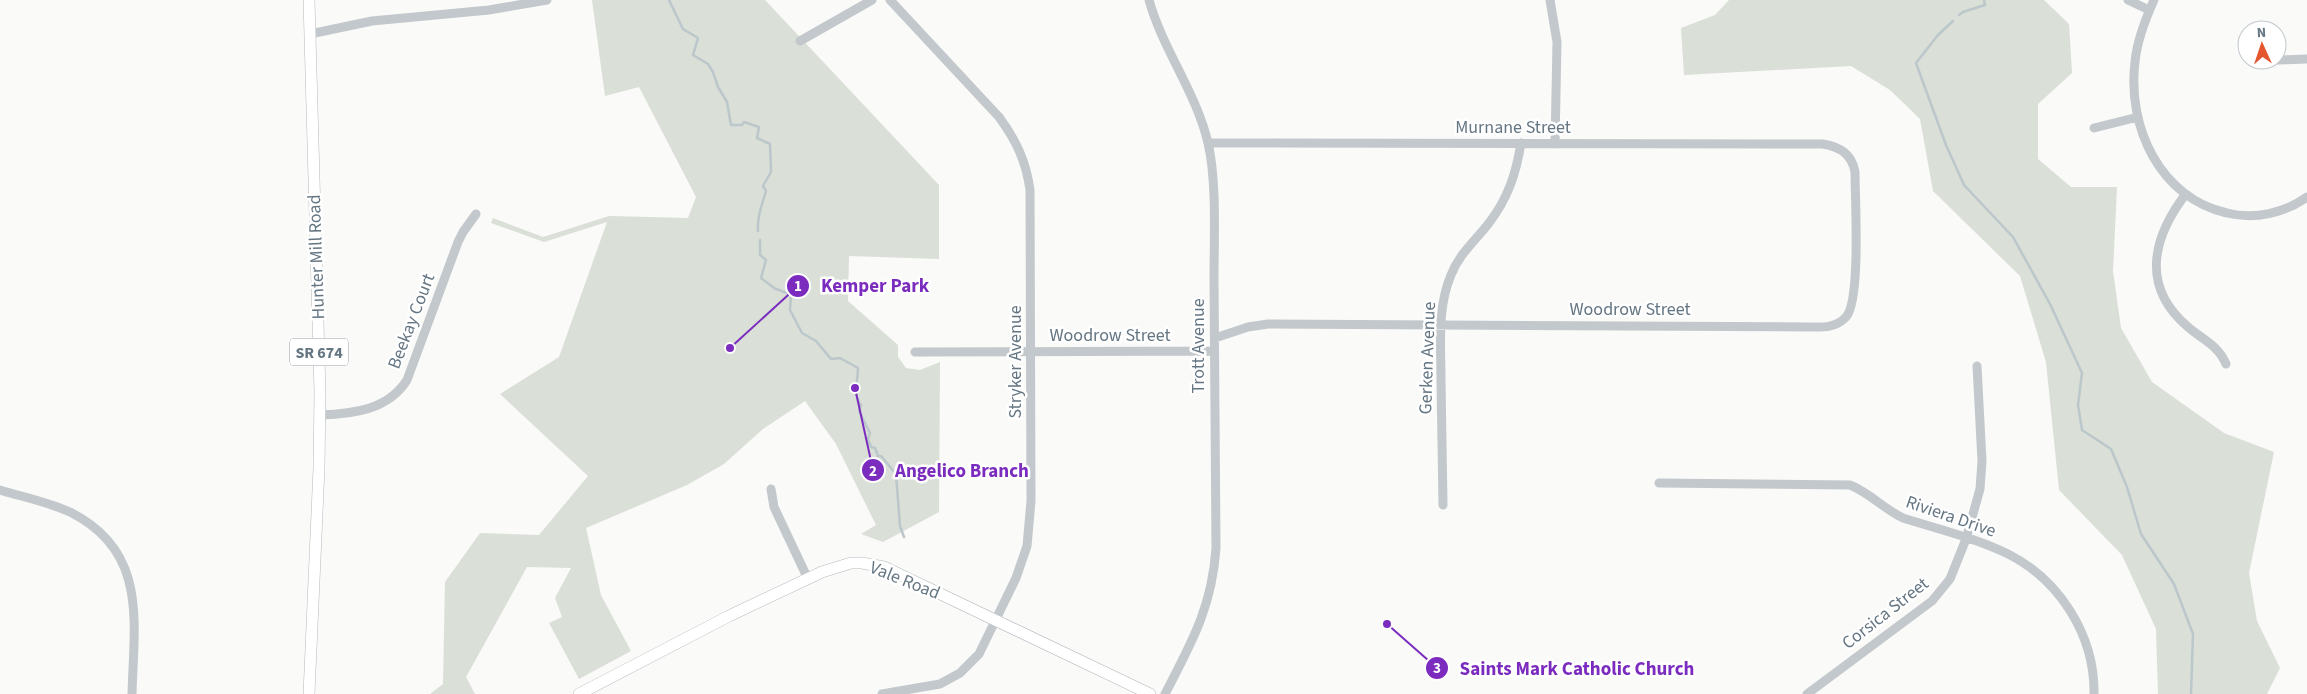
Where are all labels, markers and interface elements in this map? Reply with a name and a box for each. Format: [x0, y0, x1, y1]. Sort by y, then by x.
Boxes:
north arrow [2237, 20, 2287, 70]
text: N [2256, 23, 2267, 43]
street label: Murnane Street [1455, 115, 1571, 140]
street label: Hunter Mill Road [302, 194, 331, 320]
callout: Kemper Park [786, 269, 939, 303]
street label: Beekay Court [382, 270, 441, 373]
text: Kemper Park [821, 273, 930, 300]
text: 1 [794, 276, 802, 297]
street label: Woodrow Street [1569, 297, 1691, 322]
street label: Trott Avenue [1186, 298, 1211, 394]
street label: Gerken Avenue [1413, 301, 1442, 415]
street label: Stryker Avenue [1003, 305, 1028, 419]
street label: Woodrow Street [1049, 323, 1171, 348]
road number: SR 674 [290, 338, 348, 366]
callout: Angelico Branch [860, 453, 1039, 487]
text: Angelico Branch [894, 458, 1029, 485]
text: 2 [869, 461, 877, 482]
street label: Riviera Drive [1902, 489, 1999, 544]
street label: Vale Road [866, 555, 944, 606]
street label: Corsica Street [1837, 572, 1934, 655]
callout: Saints Mark Catholic Church [1424, 651, 1704, 685]
text: Saints Mark Catholic Church [1460, 656, 1694, 683]
text: 3 [1433, 658, 1441, 679]

